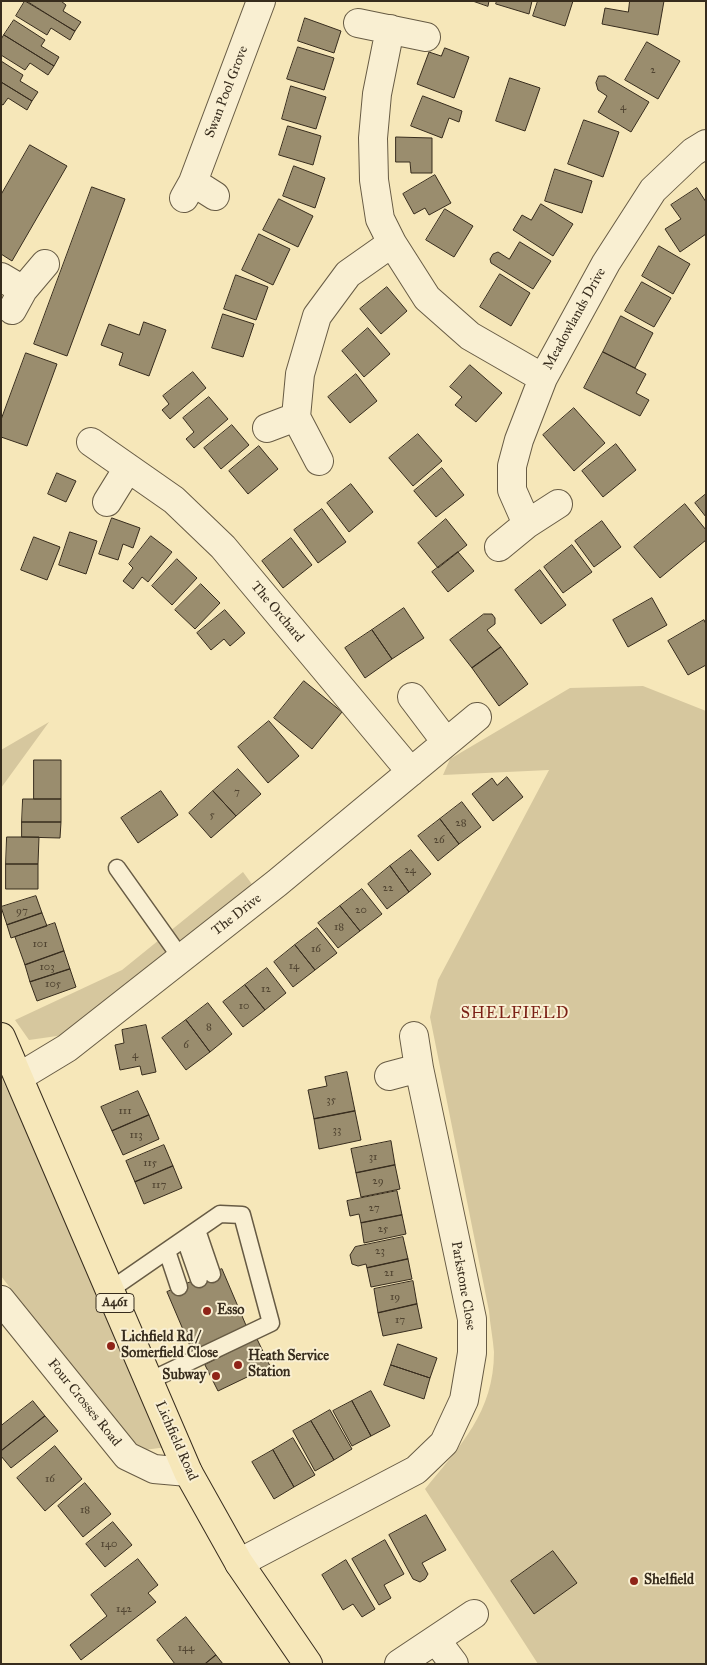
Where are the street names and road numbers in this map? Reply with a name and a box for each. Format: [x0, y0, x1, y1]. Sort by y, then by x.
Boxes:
street label: Swan Pool Grove [202, 44, 252, 140]
street label: Meadowlands Drive [540, 265, 610, 373]
street label: The Orchard [247, 578, 307, 646]
street label: The Drive [209, 890, 265, 940]
street label: Parkstone Close [447, 1240, 479, 1332]
road number: A461 [96, 1294, 134, 1312]
street label: Four Crosses Road [44, 1356, 124, 1450]
street label: Lichfield Road [151, 1399, 201, 1483]

